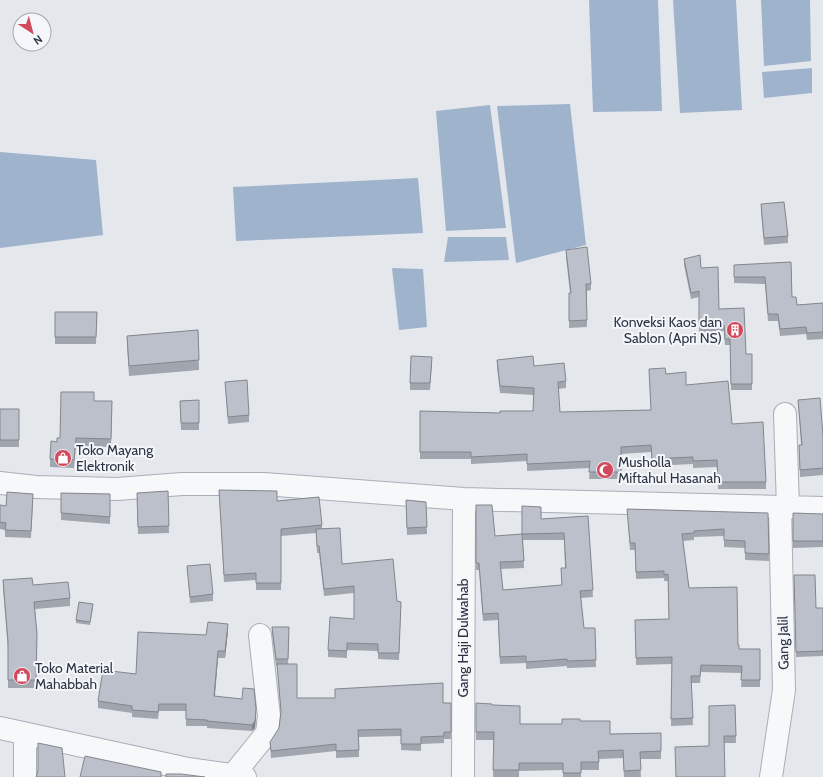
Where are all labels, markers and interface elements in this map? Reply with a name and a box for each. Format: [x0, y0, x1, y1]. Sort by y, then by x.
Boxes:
north arrow [12, 12, 52, 52]
text: N [31, 32, 45, 48]
place label: Konveksi Kaos dan Sablon (Apri NS) [613, 313, 722, 347]
building icon: Konveksi Kaos dan Sablon (Apri NS) [725, 320, 745, 340]
place label: Toko Mayang Elektronik [76, 441, 154, 475]
shop icon: Toko Mayang Elektronik [53, 448, 73, 468]
place label: Musholla Miftahul Hasanah [618, 453, 721, 487]
mosque icon: Musholla Miftahul Hasanah [595, 460, 615, 480]
street label: Gang Haji Dulwahab [454, 578, 472, 698]
street label: Gang Jalil [774, 615, 792, 670]
place label: Toko Material Mahabbah [35, 659, 114, 693]
shop icon: Toko Material Mahabbah [12, 666, 32, 686]

